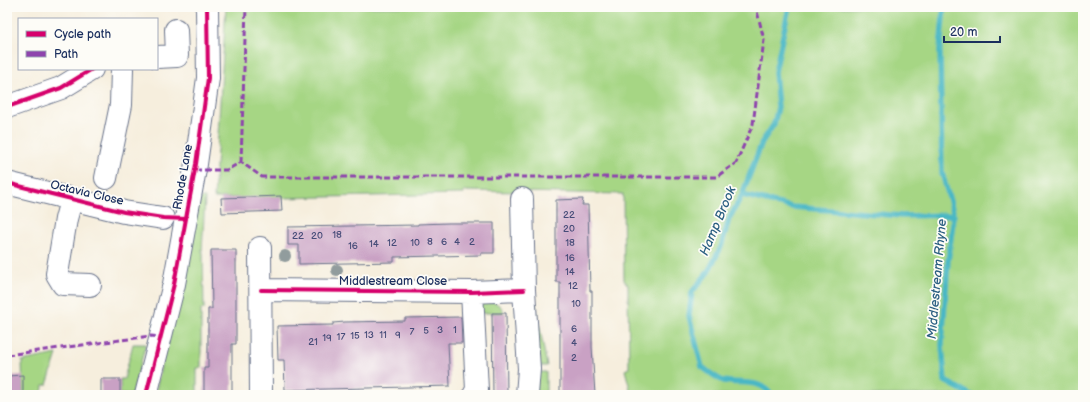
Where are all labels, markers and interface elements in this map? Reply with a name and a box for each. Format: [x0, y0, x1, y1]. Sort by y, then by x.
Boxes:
legend [18, 18, 158, 70]
scale bar [944, 18, 1000, 44]
text: 20 m [950, 25, 977, 40]
text: Cycle path [54, 27, 111, 42]
text: Path [54, 47, 79, 62]
street label: Rhode Lane [170, 143, 196, 211]
street label: Octavia Close [49, 177, 125, 209]
water label: Hamp Brook [696, 183, 740, 258]
house number: 22 [563, 209, 575, 221]
water label: Middlestream Rhyne [924, 218, 950, 340]
house number: 20 [563, 223, 575, 235]
house number: 18 [332, 229, 342, 241]
house number: 22 [292, 230, 304, 242]
house number: 20 [311, 230, 323, 242]
house number: 8 [427, 236, 433, 248]
house number: 6 [441, 236, 447, 248]
house number: 4 [454, 236, 460, 248]
house number: 2 [469, 236, 475, 248]
house number: 12 [387, 237, 397, 249]
house number: 10 [410, 237, 420, 249]
house number: 18 [565, 237, 575, 249]
house number: 14 [369, 238, 379, 250]
house number: 16 [348, 240, 358, 252]
house number: 16 [565, 252, 575, 264]
house number: 14 [565, 266, 575, 278]
street label: Middlestream Close [339, 274, 447, 289]
house number: 12 [568, 280, 578, 292]
house number: 10 [571, 298, 581, 310]
house number: 6 [571, 323, 577, 335]
house number: 3 [437, 324, 443, 336]
house number: 1 [453, 324, 457, 336]
house number: 5 [423, 325, 429, 337]
house number: 7 [410, 326, 415, 338]
house number: 13 [364, 329, 374, 341]
house number: 11 [379, 329, 387, 341]
house number: 9 [395, 329, 401, 341]
house number: 15 [350, 330, 360, 342]
house number: 17 [337, 331, 345, 343]
house number: 19 [322, 332, 332, 344]
house number: 21 [308, 336, 318, 348]
house number: 4 [571, 337, 577, 349]
house number: 2 [571, 352, 577, 364]

